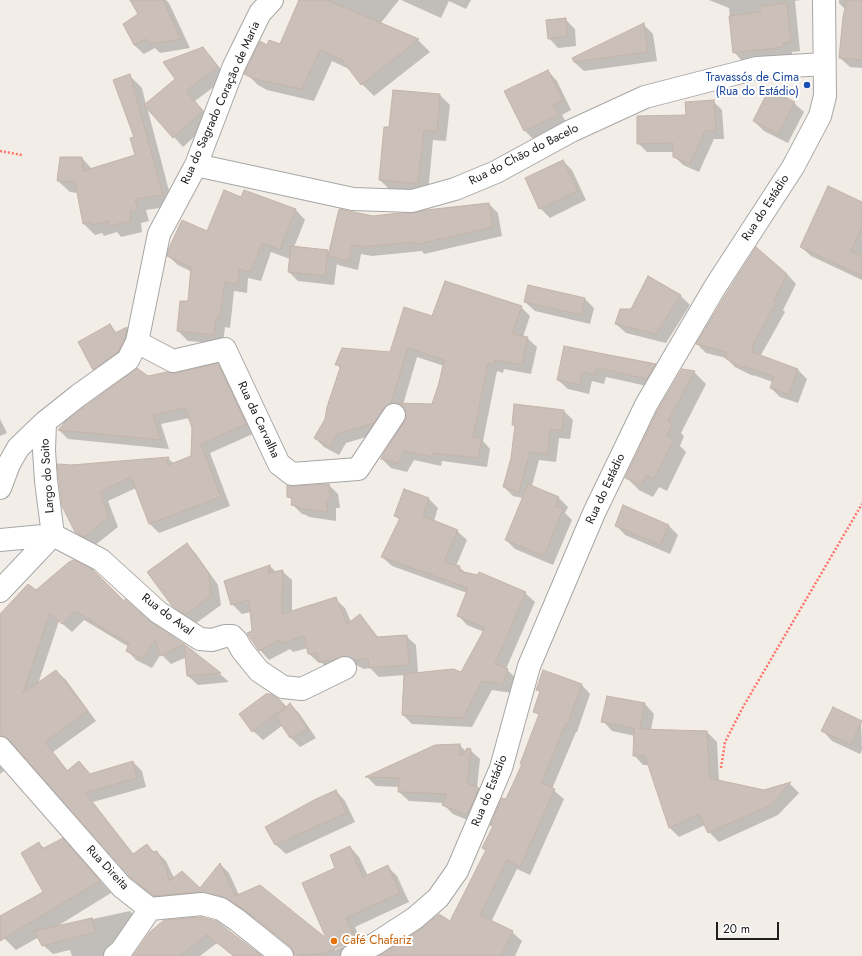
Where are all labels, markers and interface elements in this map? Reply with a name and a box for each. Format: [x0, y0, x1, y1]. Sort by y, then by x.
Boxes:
street label: Rua do Sagrado Coração de Maria [178, 19, 264, 187]
place label: Travassós de Cima (Rua do Estádio) [706, 71, 799, 99]
marker: Travassós de Cima (Rua do Estádio) [802, 80, 812, 90]
street label: Rua do Chão do Bacelo [467, 121, 581, 189]
street label: Rua do Estádio [739, 172, 793, 244]
street label: Rua da Carvalha [234, 379, 282, 461]
street label: Largo do Soito [38, 438, 58, 514]
street label: Rua do Estádio [583, 452, 629, 526]
street label: Rua do Aval [139, 591, 195, 639]
street label: Rua do Estádio [469, 753, 511, 829]
street label: Rua Direita [83, 843, 131, 893]
scale bar [718, 914, 781, 940]
text: 20 m [723, 920, 750, 938]
place label: Café Chafariz [342, 934, 411, 948]
marker: Café Chafariz [329, 936, 339, 946]

